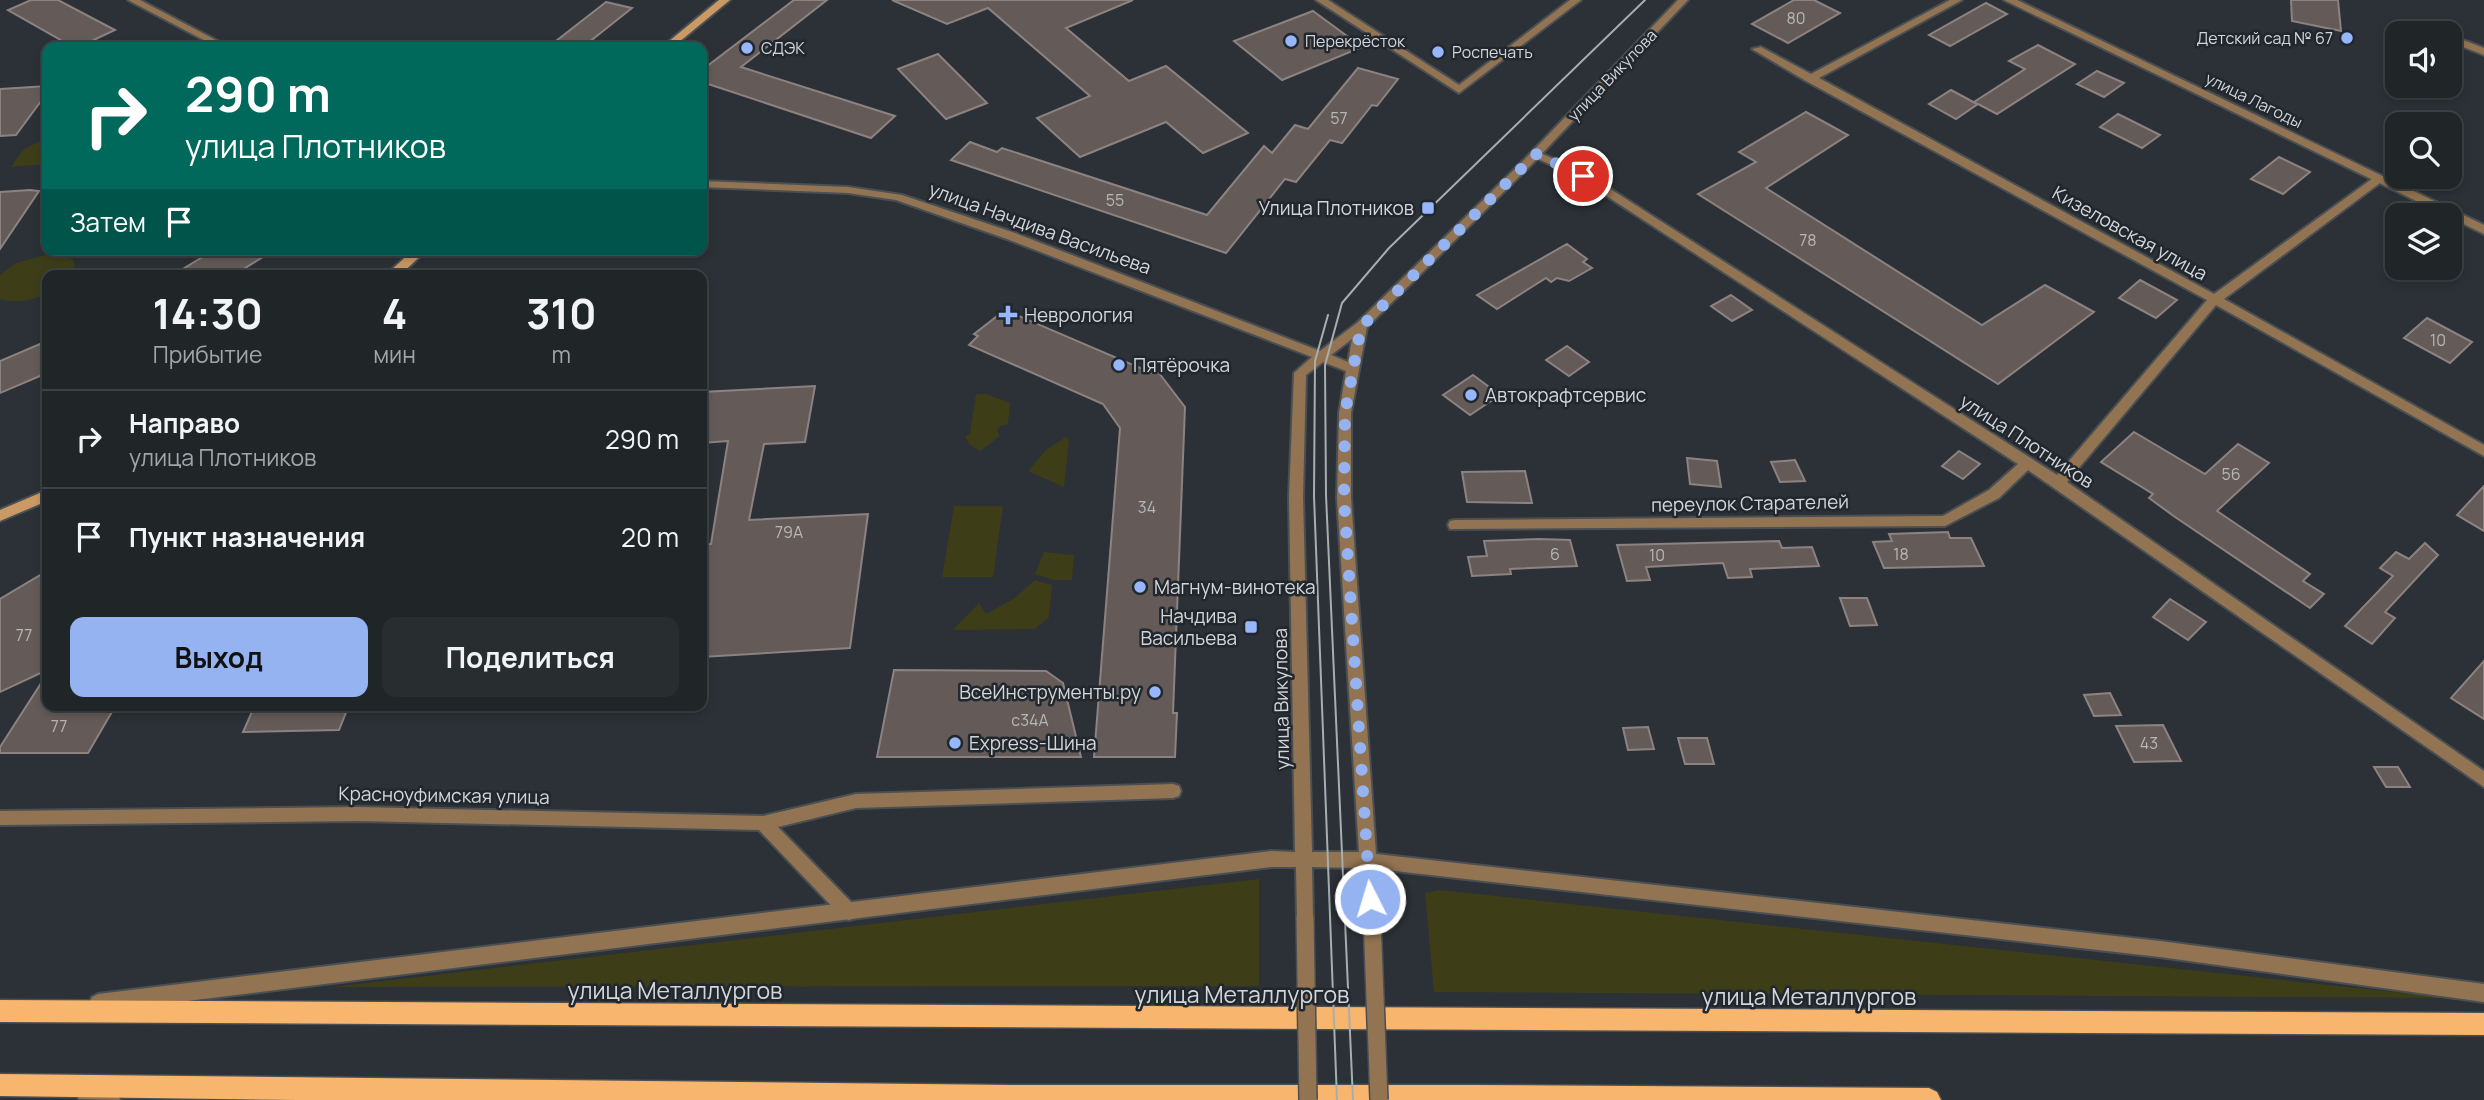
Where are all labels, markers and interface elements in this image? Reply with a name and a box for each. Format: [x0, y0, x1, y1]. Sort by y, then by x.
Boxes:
house number: 80 [1786, 7, 1806, 29]
map controls [2385, 21, 2462, 280]
button: sound [2385, 21, 2462, 98]
street label: улица Викулова [1563, 24, 1661, 126]
place label: Детский сад № 67 [2196, 27, 2333, 49]
place label: Перекрёсток [1305, 30, 1406, 52]
marker: Детский сад № 67 [2339, 30, 2355, 46]
marker: Перекрёсток [1283, 33, 1299, 49]
place label: СДЭК [761, 37, 805, 59]
marker: СДЭК [739, 40, 755, 56]
place label: Роспечать [1452, 41, 1533, 63]
marker: Роспечать [1430, 44, 1446, 60]
text: 290 m [185, 60, 331, 127]
street label: улица Лагоды [2202, 67, 2306, 133]
icon: right [70, 70, 161, 161]
house number: 57 [1330, 107, 1348, 129]
button: search [2385, 112, 2462, 189]
text: улица Плотников [185, 124, 446, 168]
pin [1553, 146, 1613, 206]
icon: arrive [1564, 157, 1602, 195]
street label: улица Начдива Васильева [925, 176, 1155, 280]
street label: Кизеловская улица [2048, 180, 2212, 286]
house number: 55 [1106, 189, 1124, 211]
place label: Улица Плотников [1258, 195, 1414, 221]
marker: Улица Плотников [1420, 200, 1436, 216]
icon: arrive [160, 203, 198, 241]
button: layers [2385, 203, 2462, 280]
text: Затем [70, 204, 146, 240]
house number: 78 [1799, 229, 1817, 251]
text: 14:30 [152, 284, 263, 342]
text: 4 [382, 284, 407, 342]
text: 310 [526, 284, 597, 342]
place label: Неврология [1024, 302, 1133, 328]
marker: Неврология [998, 305, 1018, 325]
house number: 10 [2430, 329, 2446, 351]
text: Прибытие [153, 338, 262, 370]
text: мин [373, 338, 416, 370]
text: m [552, 338, 571, 370]
place label: Пятёрочка [1133, 352, 1230, 378]
marker: Пятёрочка [1111, 357, 1127, 373]
place label: Автокрафтсервис [1485, 382, 1646, 408]
marker: Автокрафтсервис [1463, 387, 1479, 403]
street label: улица Плотников [1955, 388, 2099, 494]
text: Направо [129, 405, 240, 441]
icon: right [70, 420, 108, 458]
text: 290 m [605, 421, 679, 457]
text: улица Плотников [129, 441, 316, 473]
house number: 56 [2221, 463, 2241, 485]
street label: переулок Старателей [1651, 488, 1849, 518]
house number: 34 [1138, 496, 1156, 518]
icon: arrive [70, 518, 108, 556]
text: Пункт назначения [129, 519, 365, 555]
text: 20 m [621, 519, 679, 555]
house number: 79А [775, 521, 803, 543]
house number: 6 [1550, 543, 1560, 565]
house number: 18 [1893, 543, 1909, 565]
house number: 10 [1649, 544, 1665, 566]
place label: Магнум-винотека [1154, 574, 1316, 600]
marker: Магнум-винотека [1132, 579, 1148, 595]
place label: Начдива Васильева [1141, 603, 1237, 651]
button: Выход [70, 617, 368, 697]
button: Поделиться [382, 617, 679, 697]
marker: Начдива Васильева [1243, 619, 1259, 635]
house number: 77 [16, 624, 32, 646]
street label: улица Викулова [1267, 628, 1295, 770]
place label: ВсеИнструменты.ру [959, 679, 1141, 705]
marker: ВсеИнструменты.ру [1147, 684, 1163, 700]
house number: с34А [1011, 709, 1049, 731]
house number: 77 [51, 715, 67, 737]
place label: Express-Шина [969, 730, 1097, 756]
house number: 43 [2140, 732, 2158, 754]
marker: Express-Шина [947, 735, 963, 751]
street label: Красноуфимская улица [338, 780, 550, 810]
position arrow [1333, 862, 1407, 936]
street label: улица Металлургов [568, 974, 782, 1006]
street label: улица Металлургов [1135, 978, 1349, 1010]
street label: улица Металлургов [1702, 980, 1916, 1012]

